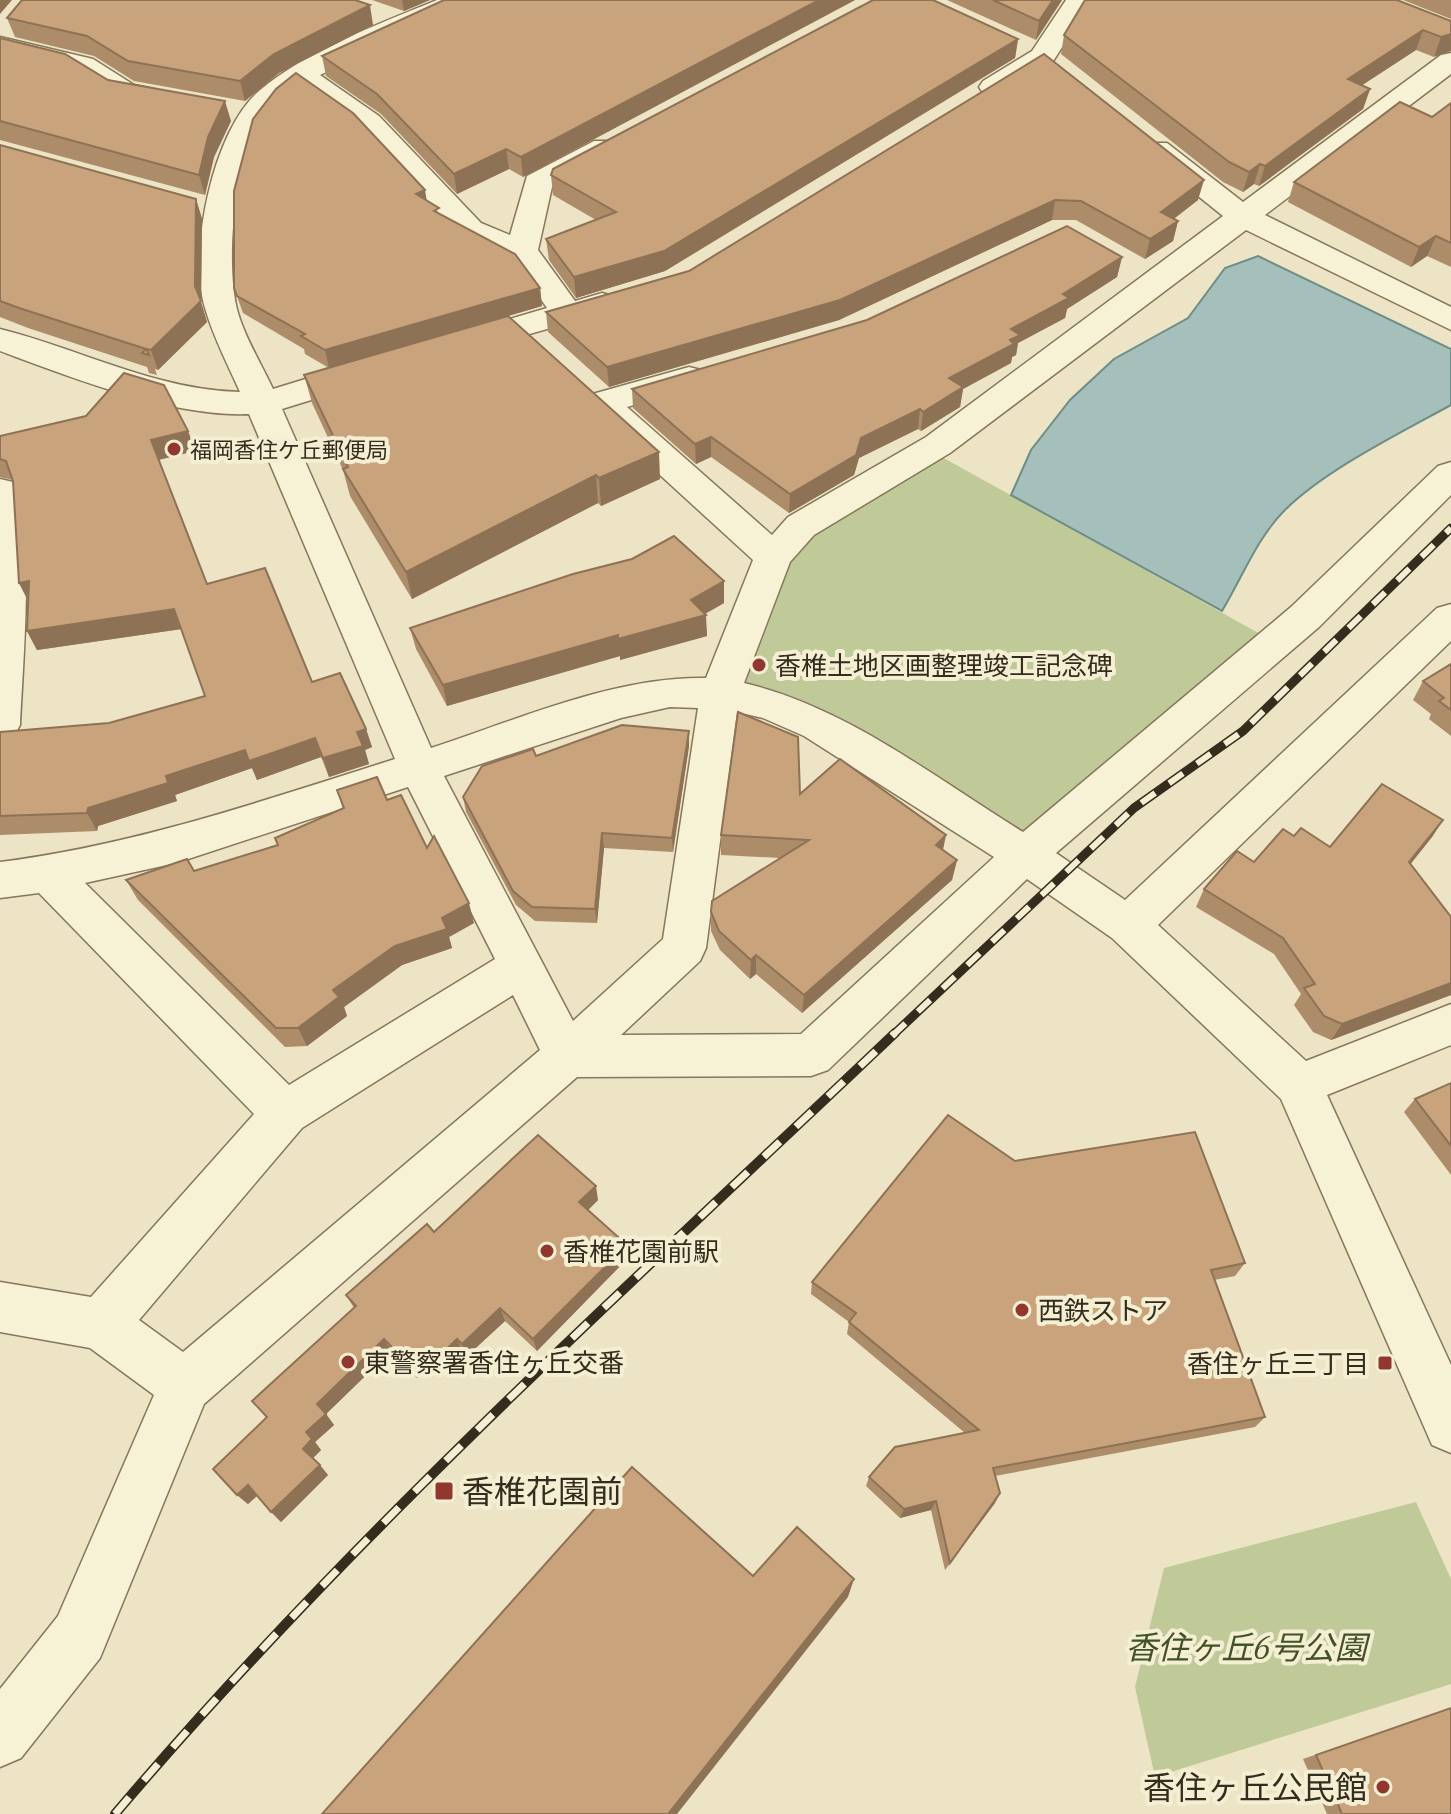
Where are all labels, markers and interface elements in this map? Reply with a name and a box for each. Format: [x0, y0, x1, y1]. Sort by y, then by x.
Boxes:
place label: 福岡香住ケ丘郵便局 [190, 435, 388, 464]
marker: 福岡香住ケ丘郵便局 [165, 440, 183, 458]
place label: 香椎土地区画整理竣工記念碑 [775, 648, 1113, 682]
marker: 香椎土地区画整理竣工記念碑 [750, 656, 768, 674]
place label: 香椎花園前駅 [563, 1234, 719, 1268]
marker: 香椎花園前駅 [538, 1242, 556, 1260]
place label: 西鉄ストア [1038, 1293, 1168, 1327]
marker: 西鉄ストア [1013, 1301, 1031, 1319]
place label: 東警察署香住ヶ丘交番 [364, 1345, 624, 1379]
place label: 香住ヶ丘三丁目 [1187, 1346, 1369, 1380]
marker: 東警察署香住ヶ丘交番 [339, 1353, 357, 1371]
marker: 香住ヶ丘三丁目 [1376, 1354, 1394, 1372]
place label: 香椎花園前 [462, 1470, 622, 1512]
marker: 香椎花園前 [433, 1480, 455, 1502]
park label: 香住ヶ丘6号公園 [1125, 1626, 1371, 1668]
place label: 香住ヶ丘公民館 [1143, 1766, 1367, 1808]
marker: 香住ヶ丘公民館 [1374, 1778, 1392, 1796]

